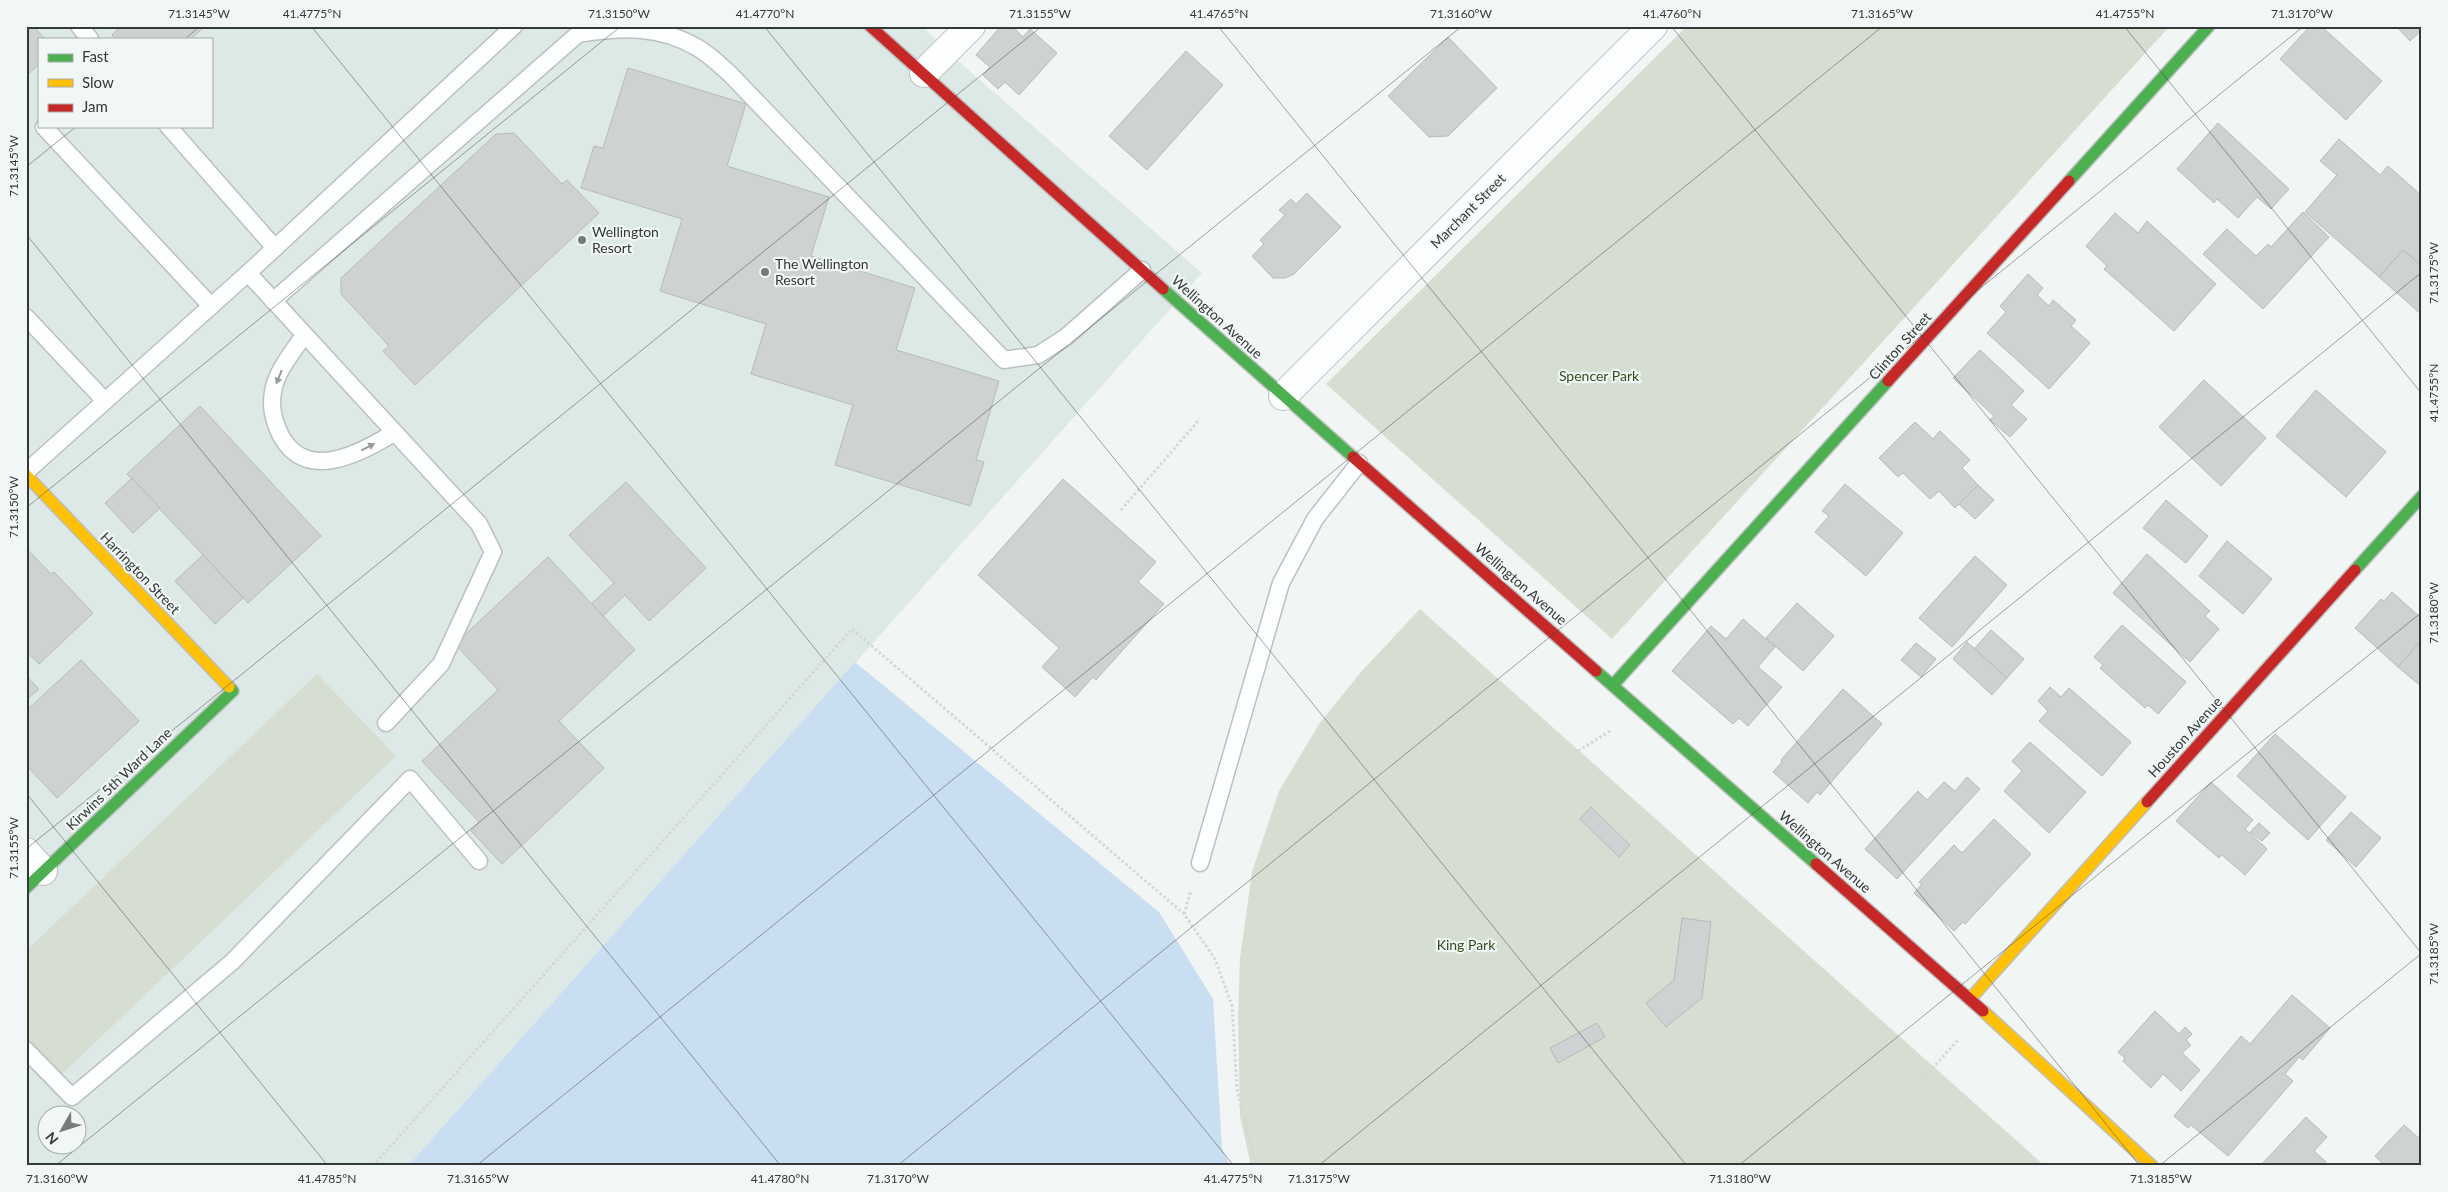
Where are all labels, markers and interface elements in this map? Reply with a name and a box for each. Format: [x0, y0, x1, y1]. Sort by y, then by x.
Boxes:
text: 71.3145°W [168, 6, 231, 21]
text: 41.4775°N [283, 6, 341, 21]
text: 71.3150°W [588, 6, 651, 21]
text: 41.4770°N [736, 6, 794, 21]
text: 71.3155°W [1009, 6, 1072, 21]
text: 41.4765°N [1190, 6, 1248, 21]
text: 71.3160°W [1430, 6, 1493, 21]
text: 41.4760°N [1643, 6, 1701, 21]
text: 71.3165°W [1851, 6, 1914, 21]
text: 41.4755°N [2096, 6, 2154, 21]
text: 71.3170°W [2271, 6, 2334, 21]
legend [38, 38, 212, 128]
text: Fast [82, 47, 109, 65]
text: Slow [82, 73, 114, 91]
text: Jam [82, 97, 108, 115]
text: 71.3145°W [6, 134, 21, 197]
street label: Marchant Street [1427, 170, 1509, 252]
place label: Wellington Resort [592, 223, 659, 256]
marker: Wellington Resort [576, 234, 588, 246]
text: 71.3175°W [2426, 241, 2441, 304]
place label: The Wellington Resort [775, 255, 869, 288]
marker: The Wellington Resort [759, 266, 771, 278]
street label: Wellington Avenue [1168, 271, 1266, 362]
street label: Clinton Street [1865, 308, 1934, 383]
text: 41.4755°N [2426, 364, 2441, 422]
park label: Spencer Park [1559, 367, 1640, 384]
one-way arrow [274, 369, 282, 384]
one-way arrow [361, 443, 375, 451]
text: 71.3150°W [6, 475, 21, 538]
street label: Harrington Street [97, 528, 184, 617]
street label: Wellington Avenue [1472, 539, 1571, 628]
text: 71.3180°W [2426, 581, 2441, 644]
street label: Houston Avenue [2144, 693, 2225, 780]
street label: Kirwins 5th Ward Lane [62, 724, 175, 833]
street label: Wellington Avenue [1776, 807, 1875, 896]
text: 71.3155°W [6, 816, 21, 879]
text: 71.3185°W [2426, 922, 2441, 985]
park label: King Park [1437, 936, 1496, 953]
north arrow [38, 1104, 88, 1154]
text: N [42, 1129, 62, 1148]
text: 71.3160°W [26, 1171, 89, 1186]
text: 41.4785°N [298, 1171, 356, 1186]
text: 71.3165°W [447, 1171, 510, 1186]
text: 41.4780°N [751, 1171, 809, 1186]
text: 71.3170°W [867, 1171, 930, 1186]
text: 41.4775°N [1204, 1171, 1262, 1186]
text: 71.3175°W [1288, 1171, 1351, 1186]
text: 71.3180°W [1709, 1171, 1772, 1186]
text: 71.3185°W [2130, 1171, 2193, 1186]

